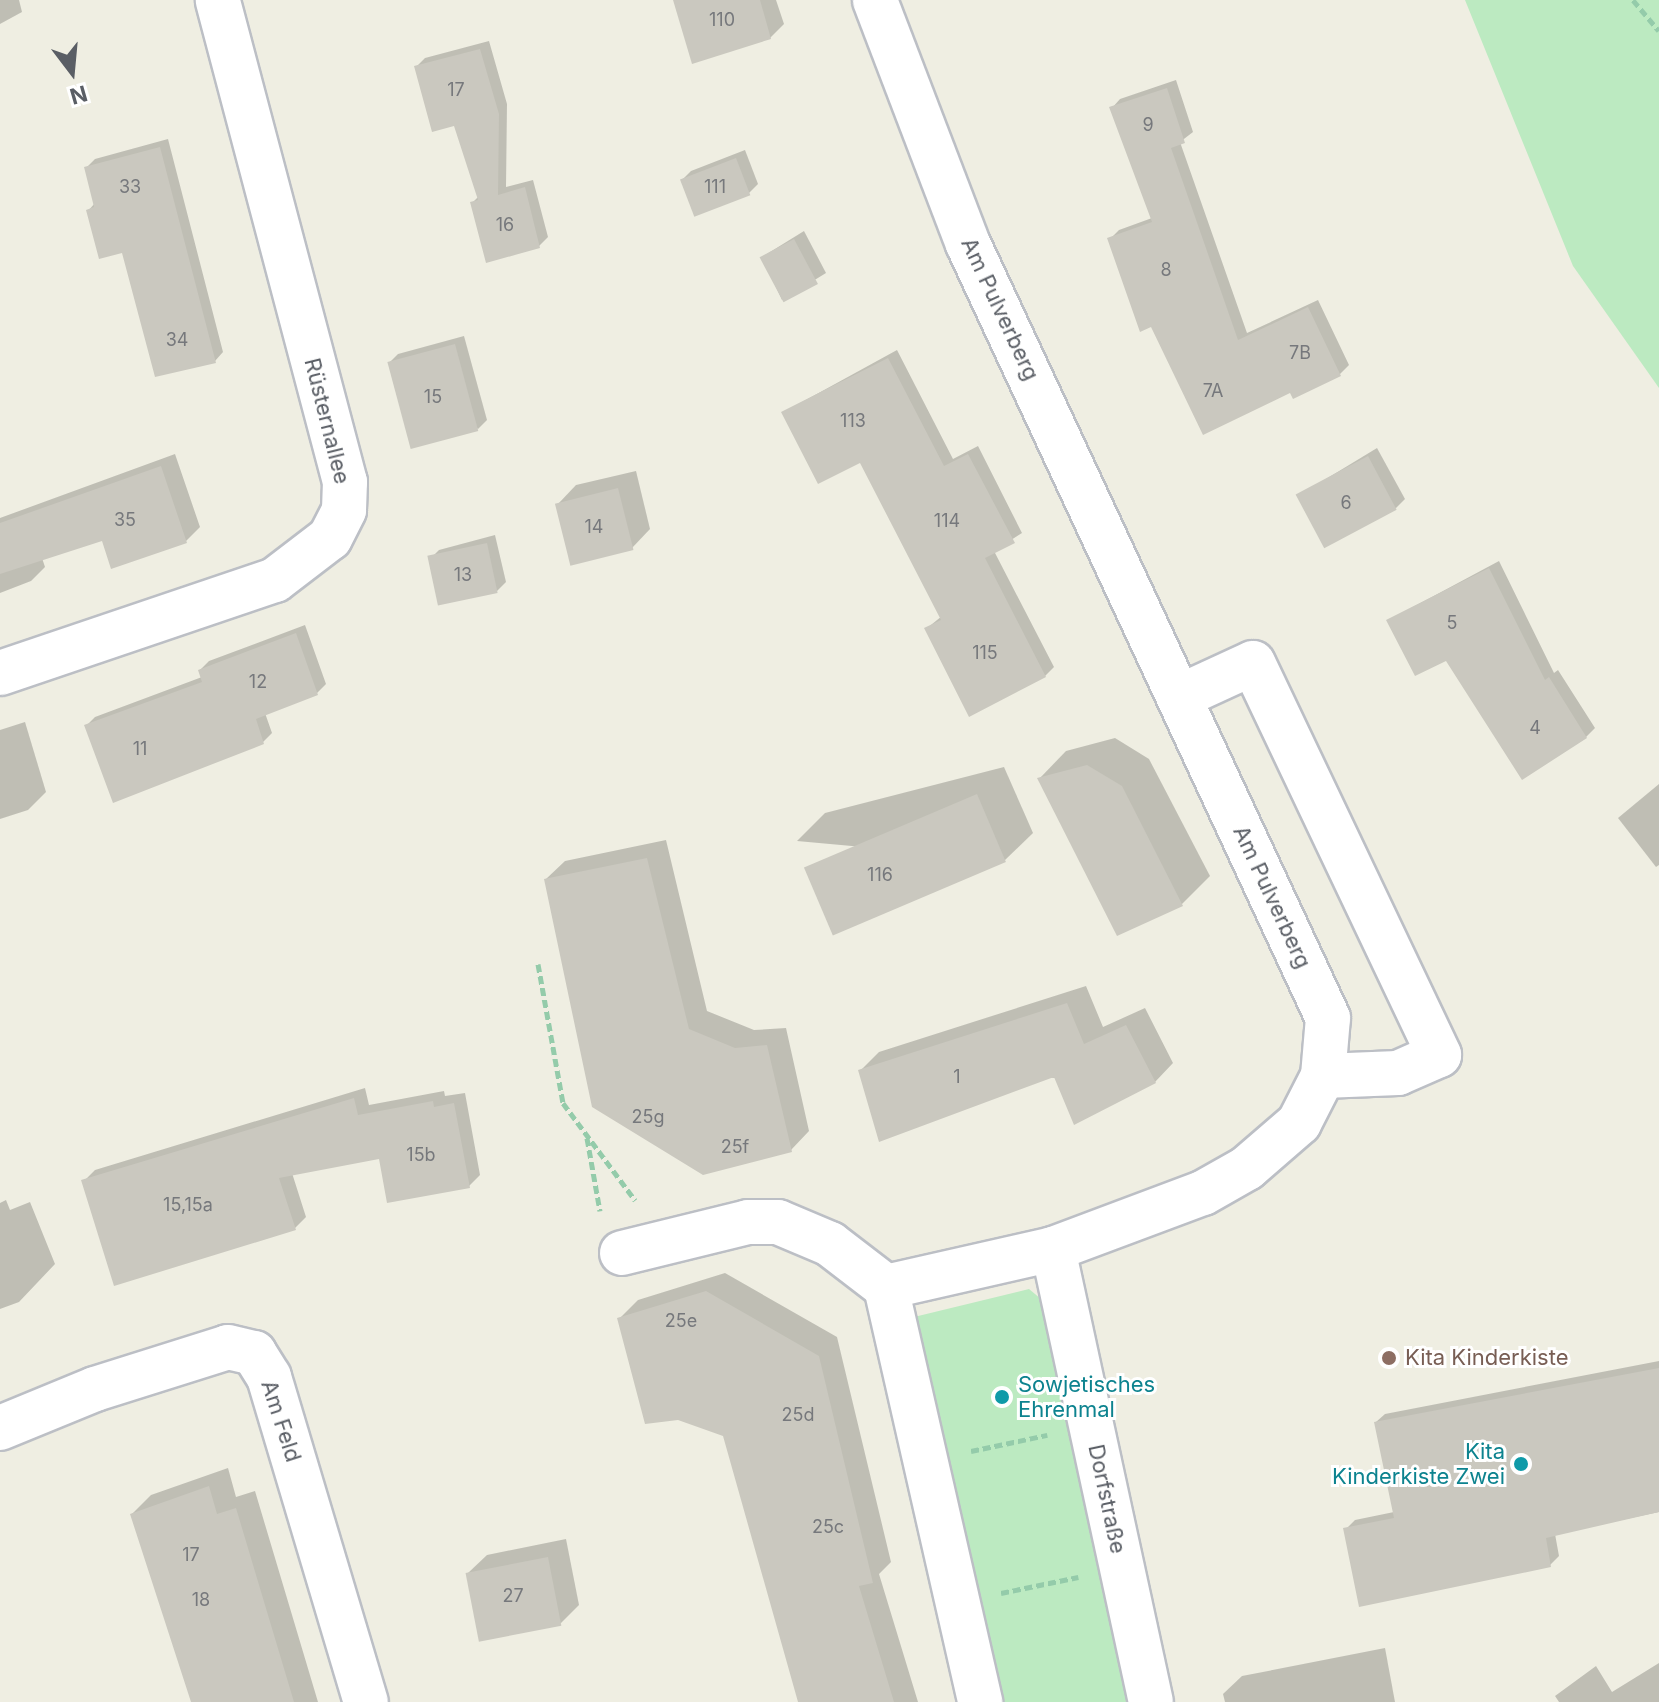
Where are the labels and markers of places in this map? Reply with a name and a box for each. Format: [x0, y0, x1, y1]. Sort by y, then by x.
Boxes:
place label: Kita Kinderkiste [1405, 1345, 1568, 1371]
marker: Kita Kinderkiste [1380, 1349, 1398, 1367]
place label: Sowjetisches Ehrenmal [1018, 1371, 1155, 1422]
marker: Sowjetisches Ehrenmal [993, 1388, 1011, 1406]
place label: Kita Kinderkiste Zwei [1332, 1438, 1505, 1490]
marker: Kita Kinderkiste Zwei [1512, 1455, 1530, 1473]

